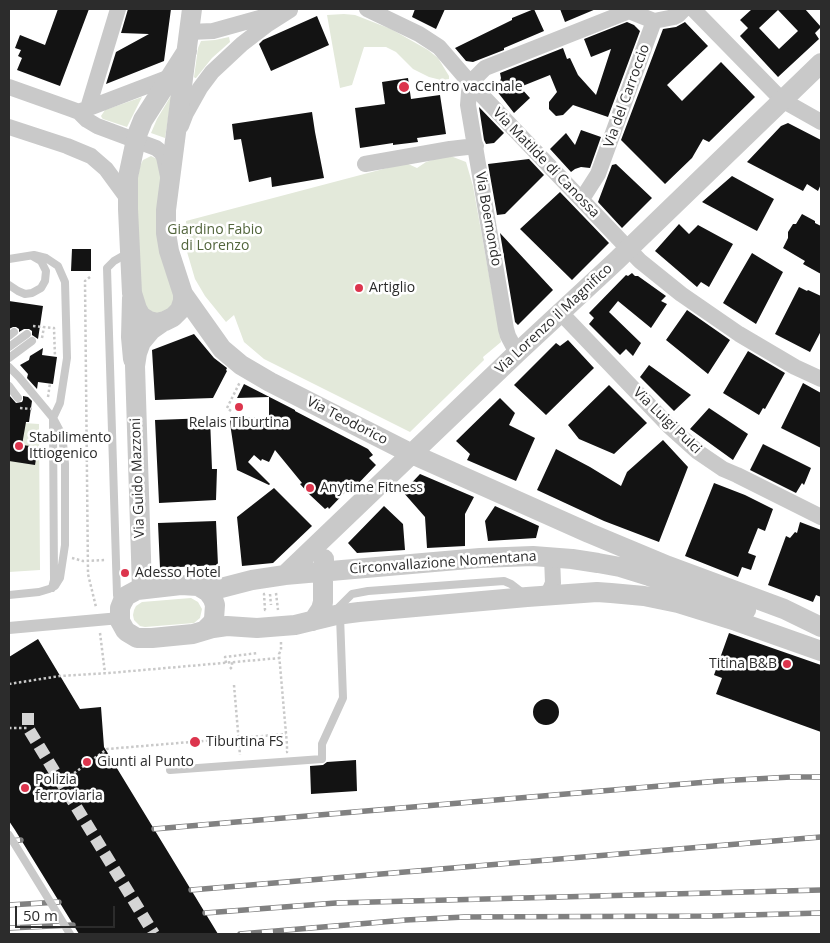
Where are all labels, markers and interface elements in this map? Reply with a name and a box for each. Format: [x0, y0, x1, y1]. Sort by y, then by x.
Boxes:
street label: Via del Carroccio [601, 42, 653, 150]
place label: Centro vaccinale [415, 79, 523, 95]
marker: Centro vaccinale [397, 80, 411, 94]
street label: Via Matilde di Canossa [489, 105, 603, 221]
street label: Via Boemondo [471, 170, 505, 268]
park label: Giardino Fabio di Lorenzo [167, 222, 263, 254]
street label: Via Lorenzo il Magnifico [492, 260, 616, 378]
place label: Artiglio [369, 280, 415, 296]
marker: Artiglio [353, 282, 365, 294]
street label: Via Luigi Pulci [629, 384, 705, 458]
street label: Via Teodorico [304, 393, 390, 449]
marker: Relais Tiburtina [233, 401, 245, 413]
place label: Relais Tiburtina [189, 415, 289, 431]
street label: Via Guido Mazzoni [128, 418, 148, 538]
place label: Stabilimento Ittiogenico [29, 430, 111, 462]
marker: Stabilimento Ittiogenico [13, 440, 25, 452]
place label: Anytime Fitness [320, 480, 423, 496]
marker: Anytime Fitness [304, 482, 316, 494]
street label: Circonvallazione Nomentana [349, 548, 537, 578]
place label: Adesso Hotel [135, 565, 221, 581]
marker: Adesso Hotel [119, 567, 131, 579]
place label: Titina B&B [709, 656, 777, 672]
marker: Titina B&B [781, 658, 793, 670]
place label: Tiburtina FS [206, 734, 284, 750]
marker: Tiburtina FS [188, 735, 202, 749]
place label: Giunti al Punto [97, 754, 194, 770]
marker: Giunti al Punto [81, 756, 93, 768]
place label: Polizia ferroviaria [35, 772, 103, 804]
marker: Polizia ferroviaria [19, 782, 31, 794]
scale bar [18, 896, 118, 928]
text: 50 m [23, 905, 58, 925]

